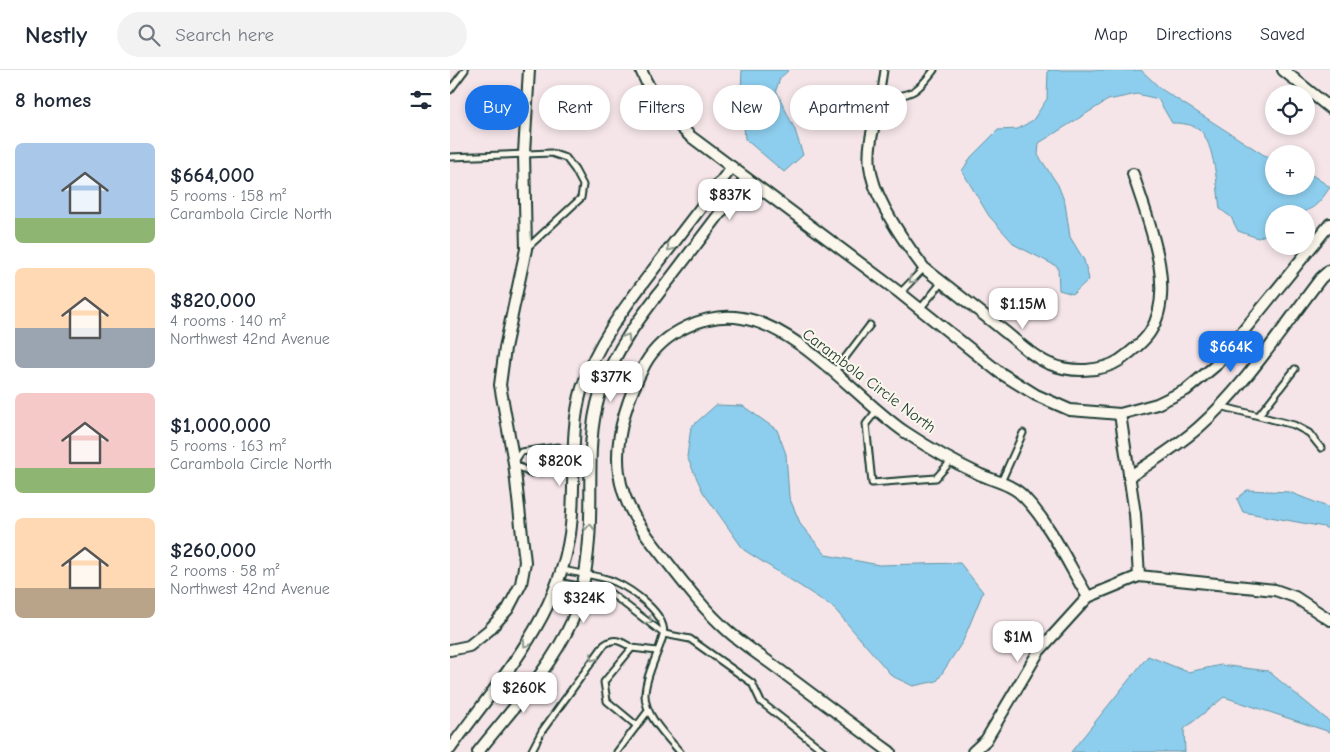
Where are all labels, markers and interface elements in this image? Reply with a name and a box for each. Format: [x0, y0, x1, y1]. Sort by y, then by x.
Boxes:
search box [117, 12, 467, 57]
text: Nestly [25, 21, 87, 49]
icon: search [135, 21, 163, 49]
text: Search here [175, 24, 274, 46]
text: Map [1094, 24, 1128, 45]
text: Directions [1156, 24, 1232, 45]
text: Saved [1260, 24, 1305, 45]
chip: Buy [465, 85, 529, 130]
chip: Rent [539, 85, 610, 130]
chip: Filters [620, 85, 703, 130]
chip: New [713, 85, 780, 130]
chip: Apartment [790, 85, 907, 130]
map controls [1265, 85, 1315, 255]
button: locate [1265, 85, 1315, 135]
icon: filters [407, 86, 435, 114]
text: 8 homes [15, 88, 91, 112]
button: + [1265, 145, 1315, 195]
icon: home [55, 163, 115, 223]
text: $664,000 [170, 163, 255, 187]
pin: $837K [695, 178, 765, 221]
text: $837K [709, 186, 751, 204]
text: 5 rooms · 158 m² [170, 187, 286, 205]
text: Carambola Circle North [170, 205, 332, 223]
button: − [1265, 205, 1315, 255]
one-way arrow [668, 242, 676, 251]
one-way arrow [909, 274, 918, 283]
icon: home [55, 288, 115, 348]
text: $820,000 [170, 288, 256, 312]
pin: $1.15M [982, 288, 1064, 330]
text: $1.15M [1000, 295, 1046, 313]
text: 4 rooms · 140 m² [170, 312, 286, 330]
street label: Carambola Circle North [799, 325, 939, 437]
text: Northwest 42nd Avenue [170, 330, 330, 348]
pin: $664K [1196, 330, 1266, 373]
one-way arrow [621, 333, 631, 342]
text: $664K [1210, 338, 1252, 356]
pin: $377K [576, 360, 646, 403]
text: $377K [591, 368, 631, 386]
icon: home [55, 413, 115, 473]
text: $1,000,000 [170, 413, 271, 437]
text: 5 rooms · 163 m² [170, 437, 286, 455]
pin: $820K [525, 444, 595, 487]
text: $820K [538, 452, 582, 470]
text: Carambola Circle North [170, 455, 332, 473]
one-way arrow [584, 523, 595, 531]
icon: home [55, 538, 115, 598]
text: $260,000 [170, 538, 256, 562]
text: 2 rooms · 58 m² [170, 562, 280, 580]
text: Northwest 42nd Avenue [170, 580, 330, 598]
pin: $324K [549, 582, 619, 624]
text: $324K [563, 589, 605, 607]
one-way arrow [643, 616, 652, 625]
pin: $1M [994, 620, 1042, 663]
text: $1M [1004, 628, 1032, 646]
one-way arrow [523, 638, 532, 648]
one-way arrow [591, 652, 599, 661]
pin: $260K [489, 672, 559, 714]
text: $260K [502, 679, 546, 697]

